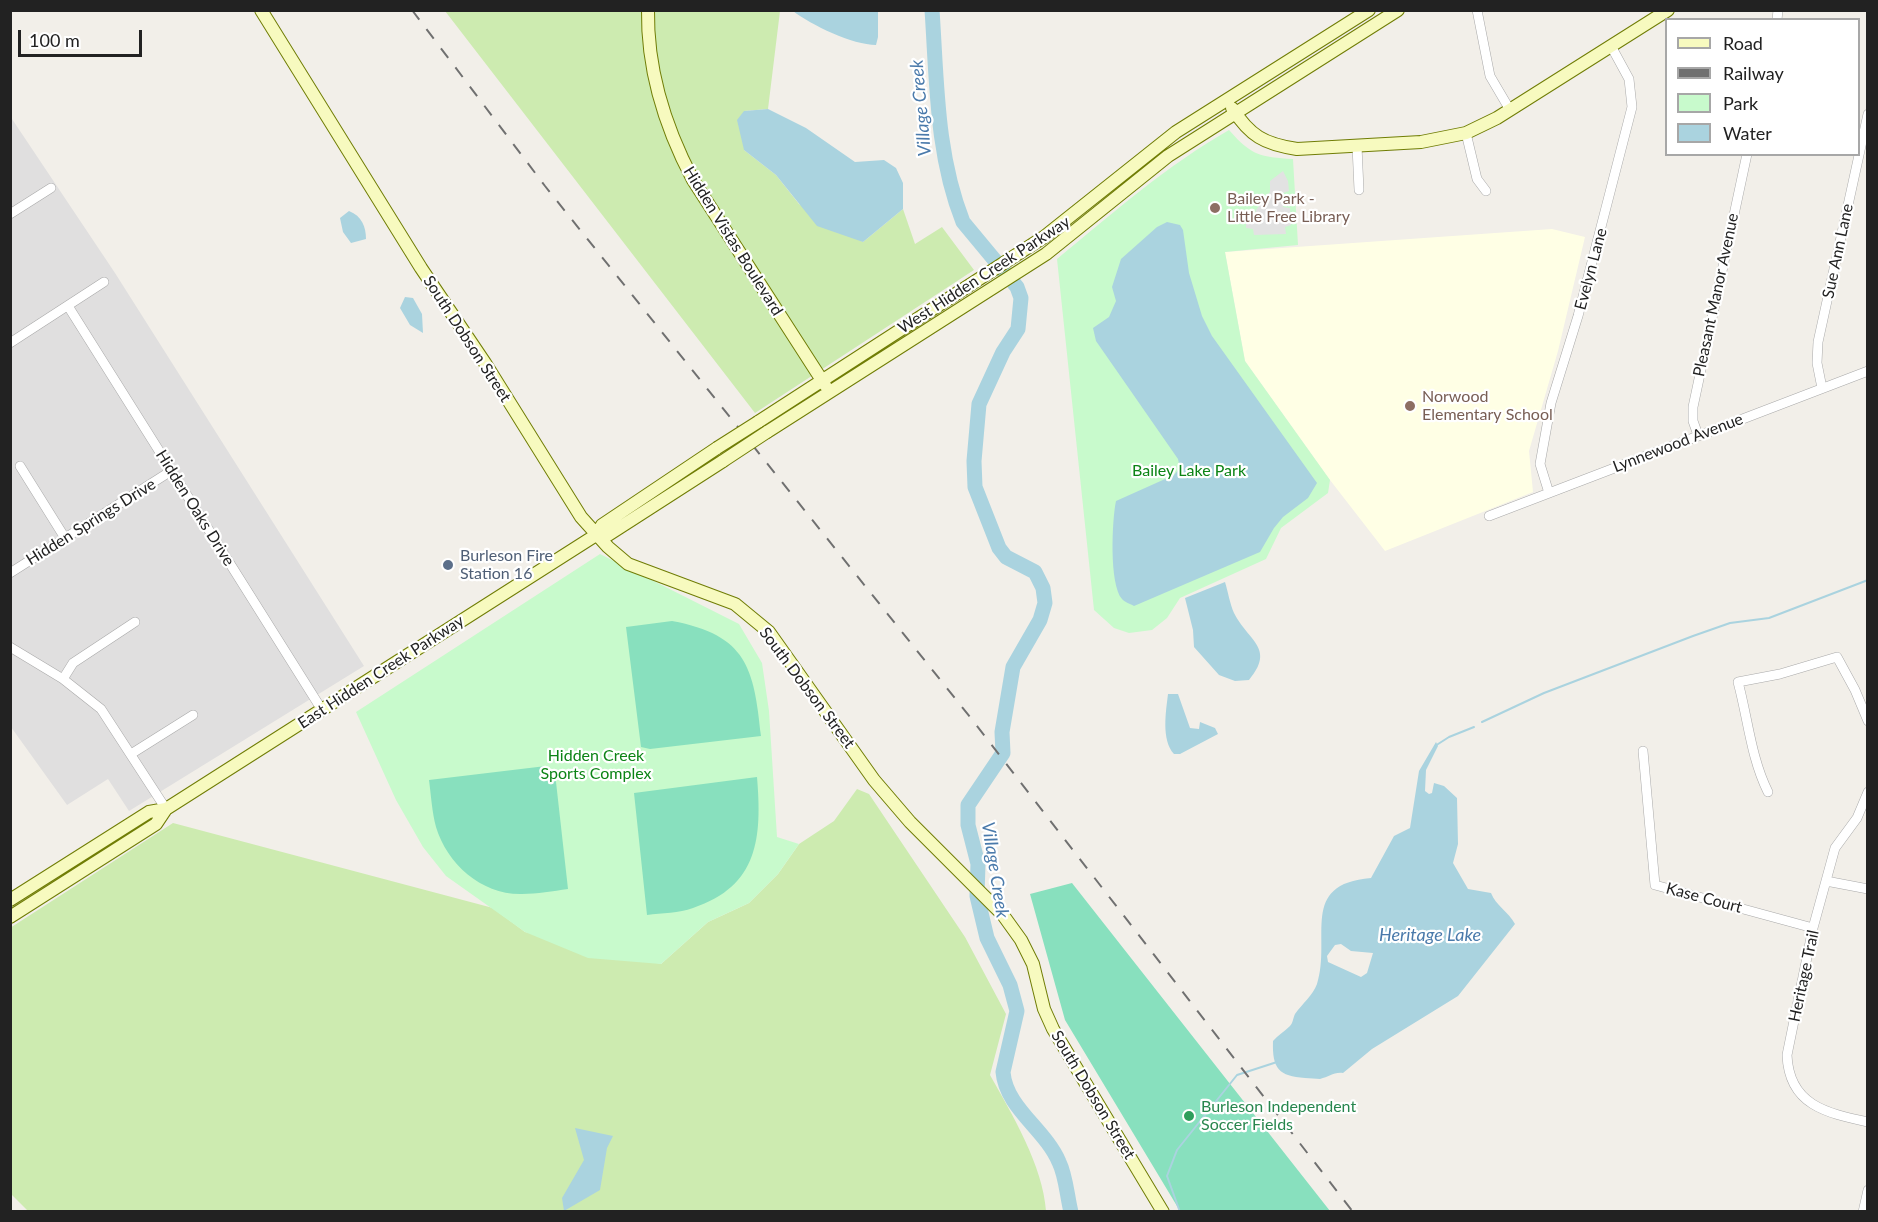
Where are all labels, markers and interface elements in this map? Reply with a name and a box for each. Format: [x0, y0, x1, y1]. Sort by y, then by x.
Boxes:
scale bar [21, 18, 146, 56]
legend [1665, 18, 1860, 156]
text: 100 m [29, 29, 80, 51]
text: Road [1723, 32, 1763, 54]
water label: Village Creek [906, 59, 936, 157]
text: Railway [1723, 62, 1784, 84]
text: Park [1723, 92, 1758, 114]
text: Water [1723, 122, 1772, 144]
street label: Hidden Vistas Boulevard [679, 163, 787, 319]
place label: Bailey Park - Little Free Library [1227, 189, 1350, 227]
marker: Bailey Park - Little Free Library [1208, 201, 1222, 215]
street label: Sue Ann Lane [1819, 202, 1857, 300]
street label: Pleasant Manor Avenue [1689, 211, 1743, 379]
street label: West Hidden Creek Parkway [894, 212, 1074, 338]
street label: Evelyn Lane [1571, 226, 1611, 312]
street label: South Dobson Street [419, 272, 515, 406]
place label: Norwood Elementary School [1422, 387, 1553, 425]
marker: Norwood Elementary School [1403, 399, 1417, 413]
street label: Lynnewood Avenue [1610, 409, 1746, 477]
street label: Hidden Oaks Drive [152, 446, 238, 570]
park label: Bailey Lake Park [1132, 461, 1246, 481]
street label: Hidden Springs Drive [23, 474, 159, 570]
place label: Burleson Fire Station 16 [460, 546, 553, 584]
marker: Burleson Fire Station 16 [441, 558, 455, 572]
street label: East Hidden Creek Parkway [294, 611, 468, 733]
street label: South Dobson Street [755, 624, 859, 752]
park label: Hidden Creek Sports Complex [541, 746, 651, 784]
water label: Village Creek [977, 821, 1013, 919]
street label: Kase Court [1664, 879, 1744, 917]
water label: Heritage Lake [1379, 924, 1481, 946]
street label: Heritage Trail [1785, 928, 1823, 1024]
street label: South Dobson Street [1047, 1027, 1139, 1163]
place label: Burleson Independent Soccer Fields [1201, 1097, 1356, 1135]
marker: Burleson Independent Soccer Fields [1182, 1109, 1196, 1123]

